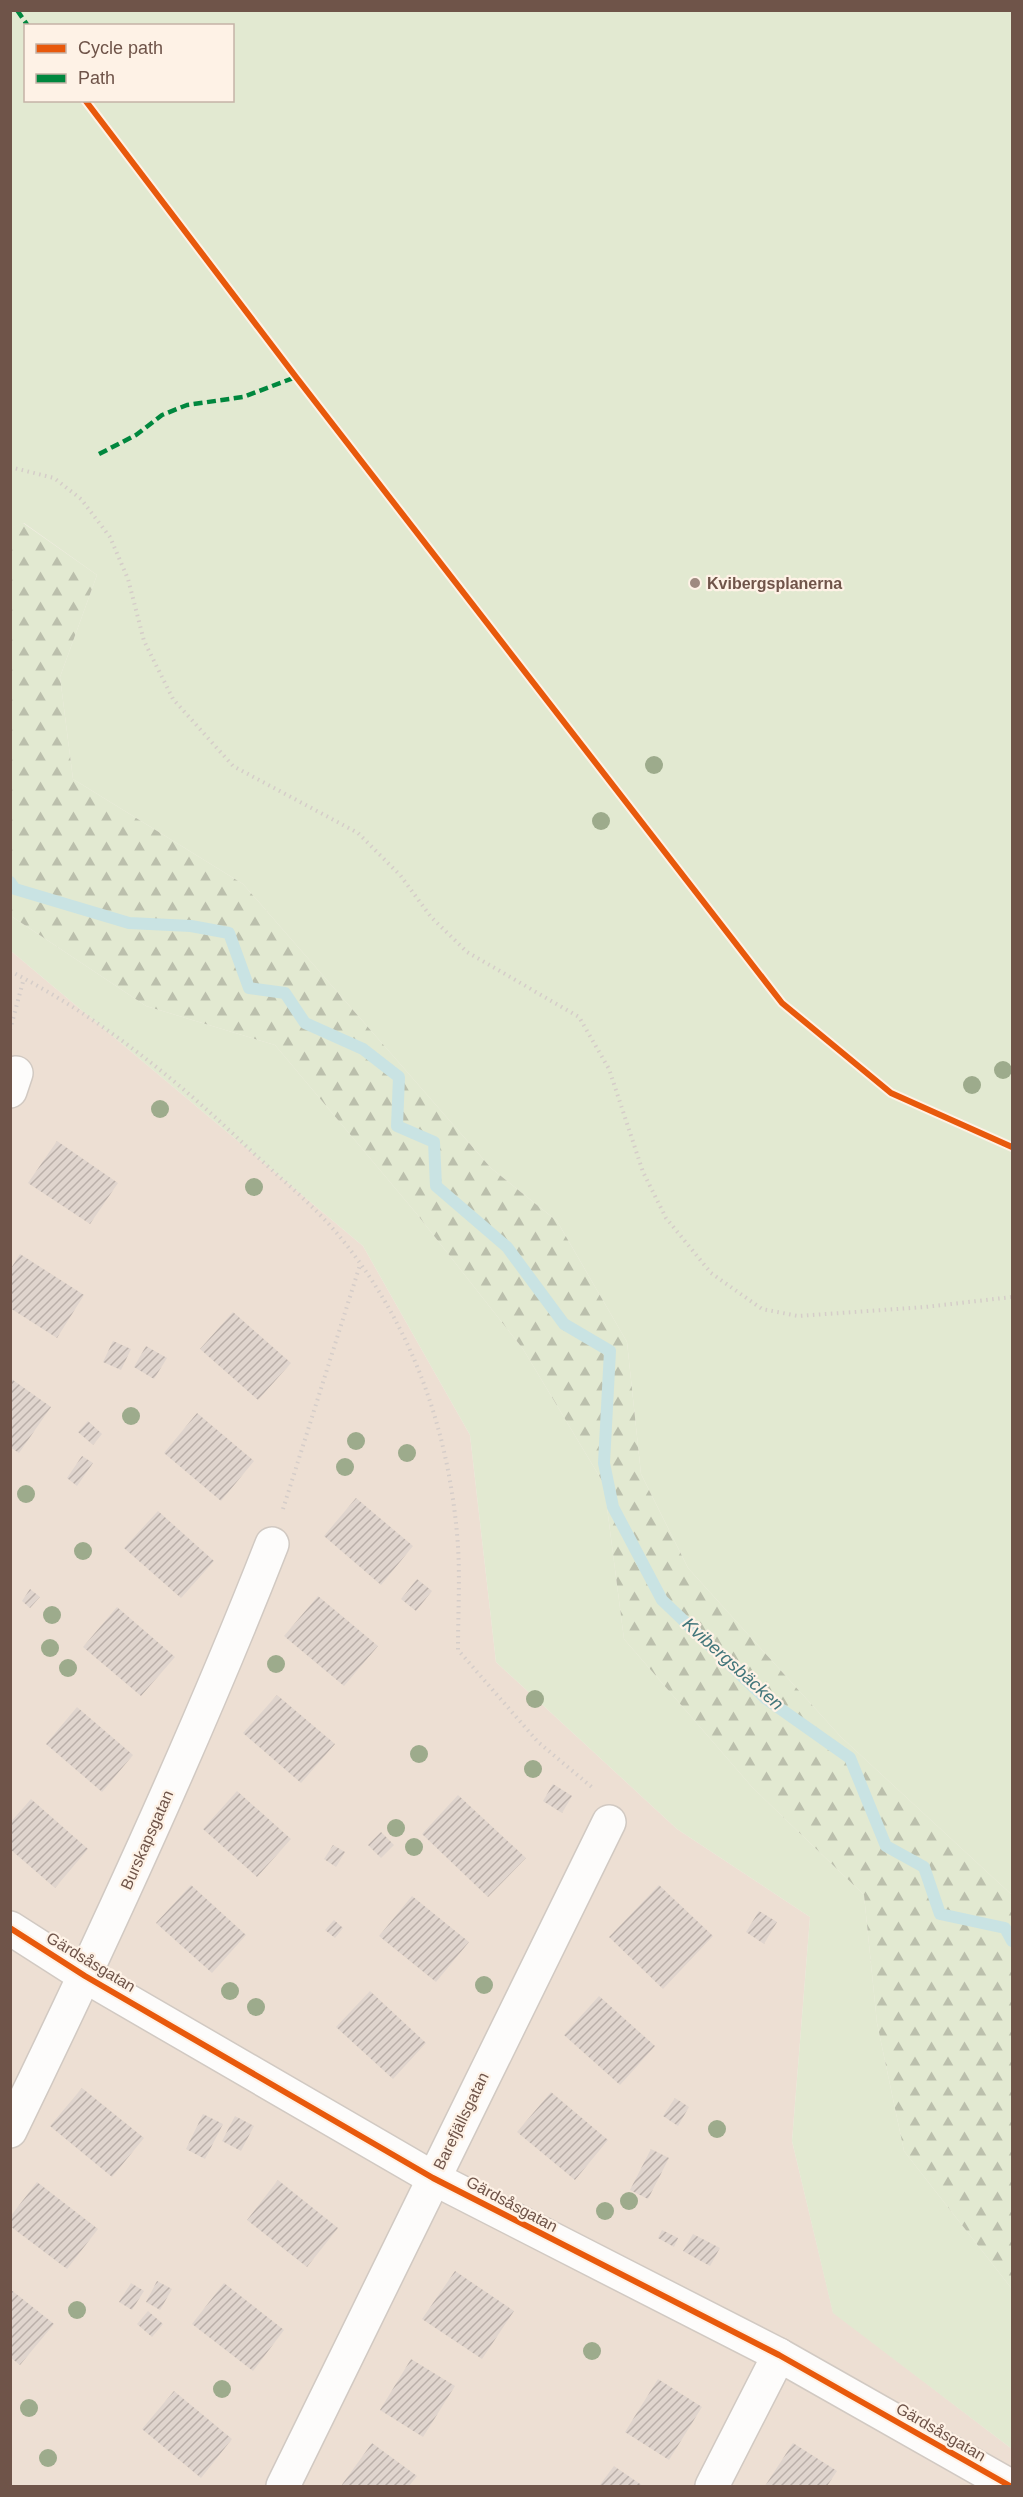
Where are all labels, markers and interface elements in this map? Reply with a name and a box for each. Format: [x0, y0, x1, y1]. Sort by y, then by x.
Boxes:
legend [24, 24, 234, 102]
text: Cycle path [78, 38, 163, 58]
text: Path [78, 68, 115, 88]
place label: Kvibergsplanerna [707, 575, 842, 592]
marker: Kvibergsplanerna [688, 576, 702, 590]
water label: Kvibergsbäcken [679, 1614, 787, 1714]
street label: Burskapsgatan [118, 1788, 176, 1892]
street label: Gärdsåsgatan [44, 1929, 138, 1995]
street label: Barefjällsgatan [430, 2070, 492, 2172]
street label: Gärdsåsgatan [464, 2173, 560, 2235]
street label: Gärdsåsgatan [893, 2400, 989, 2464]

